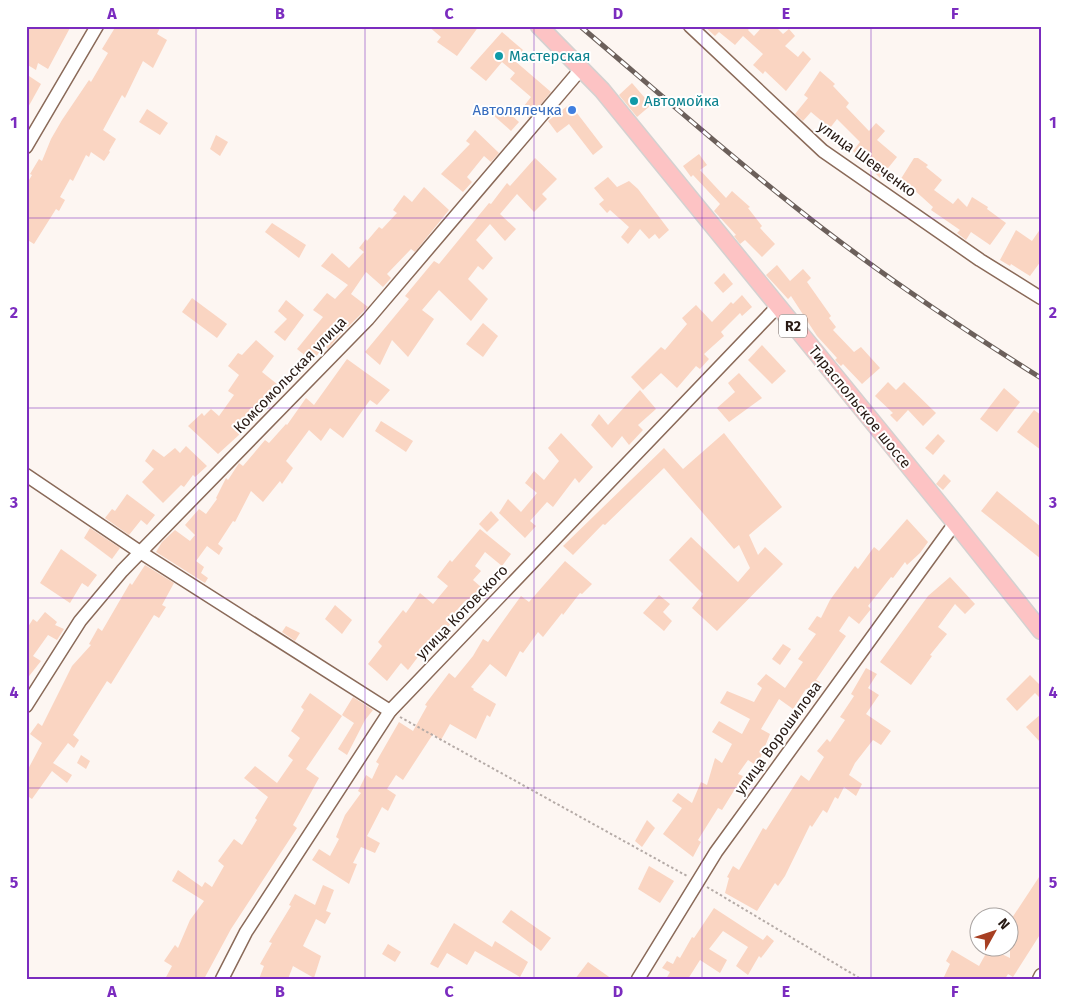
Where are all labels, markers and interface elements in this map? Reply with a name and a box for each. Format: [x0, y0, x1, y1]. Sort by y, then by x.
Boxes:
text: A [106, 4, 117, 23]
text: B [275, 4, 285, 23]
text: C [444, 4, 454, 23]
text: D [613, 4, 623, 23]
text: E [782, 4, 790, 23]
text: F [951, 4, 959, 23]
place label: Мастерская [509, 47, 591, 65]
marker: Мастерская [493, 50, 505, 62]
place label: Автомойка [644, 92, 719, 110]
marker: Автомойка [628, 95, 640, 107]
place label: Автолялечка [473, 101, 562, 119]
marker: Автолялечка [566, 104, 578, 116]
text: 1 [10, 113, 18, 132]
text: 1 [1049, 113, 1057, 132]
street label: улица Шевченко [814, 117, 920, 201]
text: 2 [10, 303, 18, 322]
text: 2 [1049, 303, 1057, 322]
street label: Комсомольская улица [230, 313, 350, 437]
road number: R2 [779, 314, 807, 338]
street label: Тираспольское шоссе [805, 342, 915, 472]
text: 3 [9, 493, 18, 512]
text: 3 [1048, 493, 1057, 512]
street label: улица Котовского [412, 561, 512, 663]
street label: улица Ворошилова [731, 678, 825, 798]
text: 4 [9, 683, 19, 702]
text: 4 [1048, 683, 1058, 702]
text: 5 [10, 873, 19, 892]
text: 5 [1049, 873, 1058, 892]
north arrow [970, 908, 1020, 958]
text: N [994, 915, 1013, 933]
text: A [106, 982, 117, 1001]
text: B [275, 982, 285, 1001]
text: C [444, 982, 454, 1001]
text: D [613, 982, 623, 1001]
text: E [782, 982, 790, 1001]
text: F [951, 982, 959, 1001]

